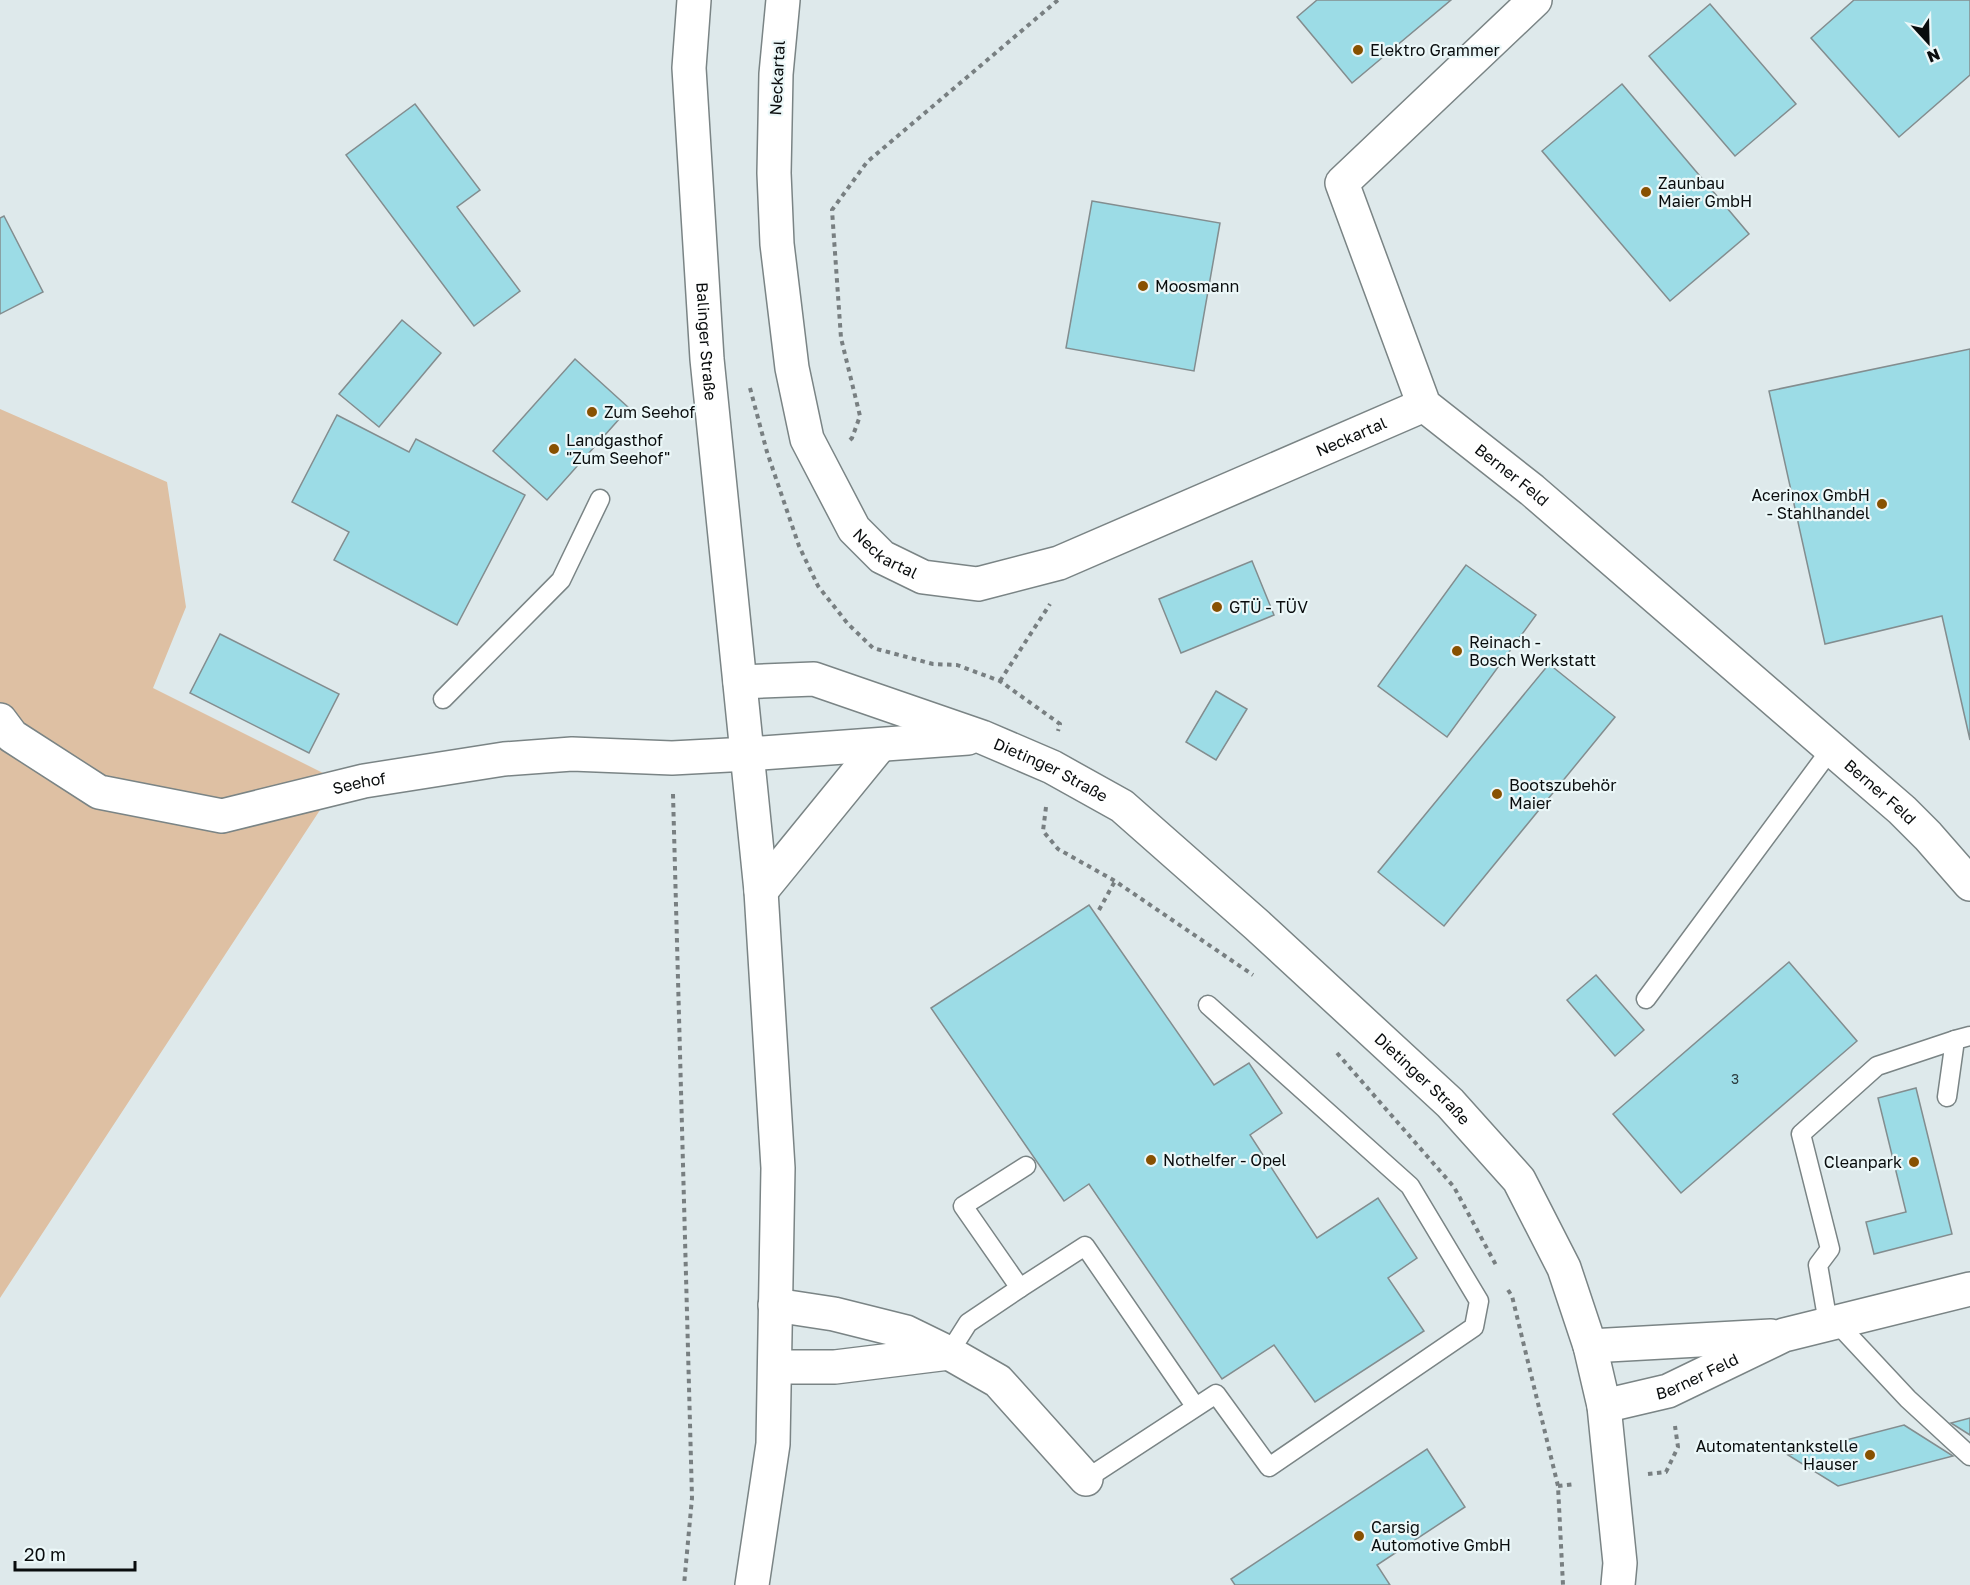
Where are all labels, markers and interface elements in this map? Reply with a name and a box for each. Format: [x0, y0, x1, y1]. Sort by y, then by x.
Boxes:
north arrow [1898, 12, 1958, 72]
street label: Neckartal [765, 40, 789, 116]
place label: Elektro Grammer [1370, 40, 1500, 60]
marker: Elektro Grammer [1351, 43, 1365, 57]
text: N [1924, 44, 1943, 67]
place label: Zaunbau Maier GmbH [1658, 173, 1752, 211]
marker: Zaunbau Maier GmbH [1639, 185, 1653, 199]
place label: Moosmann [1155, 276, 1239, 296]
marker: Moosmann [1136, 279, 1150, 293]
street label: Balinger Straße [692, 282, 721, 401]
place label: Zum Seehof [604, 402, 695, 422]
marker: Zum Seehof [585, 405, 599, 419]
street label: Neckartal [1313, 412, 1390, 461]
place label: Landgasthof "Zum Seehof" [566, 430, 670, 468]
street label: Berner Feld [1471, 439, 1553, 510]
marker: Landgasthof "Zum Seehof" [547, 442, 561, 456]
place label: Acerinox GmbH - Stahlhandel [1752, 485, 1870, 523]
marker: Acerinox GmbH - Stahlhandel [1875, 497, 1889, 511]
street label: Neckartal [849, 524, 921, 583]
place label: GTÜ - TÜV [1229, 597, 1308, 617]
marker: GTÜ - TÜV [1210, 600, 1224, 614]
place label: Reinach - Bosch Werkstatt [1469, 632, 1596, 670]
marker: Reinach - Bosch Werkstatt [1450, 644, 1464, 658]
street label: Dietinger Straße [991, 733, 1111, 806]
street label: Berner Feld [1840, 755, 1921, 829]
street label: Seehof [331, 768, 387, 798]
place label: Bootszubehör Maier [1509, 775, 1616, 813]
marker: Bootszubehör Maier [1490, 787, 1504, 801]
street label: Dietinger Straße [1370, 1029, 1475, 1129]
house number: 3 [1731, 1070, 1739, 1087]
place label: Nothelfer - Opel [1163, 1150, 1286, 1170]
place label: Cleanpark [1824, 1152, 1902, 1172]
marker: Nothelfer - Opel [1144, 1153, 1158, 1167]
marker: Cleanpark [1907, 1155, 1921, 1169]
street label: Berner Feld [1654, 1349, 1742, 1404]
place label: Automatentankstelle Hauser [1696, 1436, 1858, 1474]
marker: Automatentankstelle Hauser [1863, 1448, 1877, 1462]
place label: Carsig Automotive GmbH [1371, 1517, 1511, 1555]
marker: Carsig Automotive GmbH [1352, 1529, 1366, 1543]
scale bar [15, 1534, 135, 1572]
text: 20 m [24, 1543, 66, 1565]

